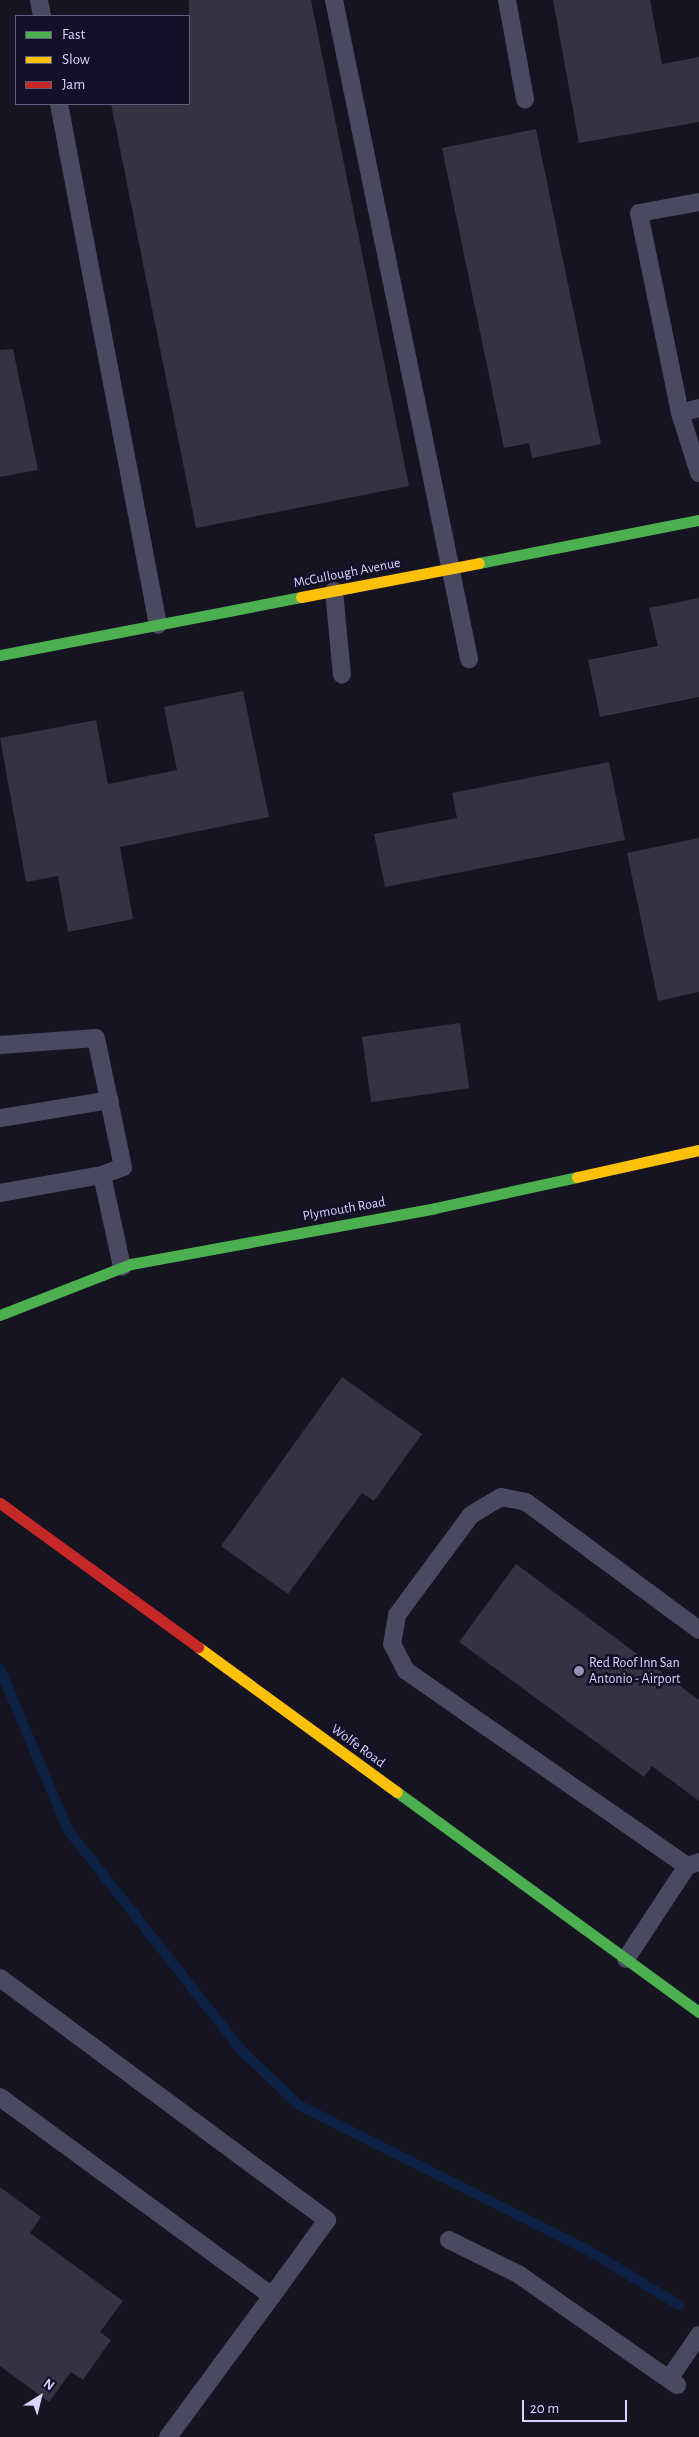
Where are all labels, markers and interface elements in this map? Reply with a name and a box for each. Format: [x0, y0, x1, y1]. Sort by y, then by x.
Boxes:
legend [15, 15, 190, 105]
text: Fast [62, 27, 85, 42]
text: Slow [62, 52, 90, 67]
text: Jam [62, 77, 85, 92]
street label: McCullough Avenue [292, 554, 402, 592]
street label: Plymouth Road [301, 1193, 387, 1225]
place label: Red Roof Inn San Antonio - Airport [589, 1655, 680, 1688]
marker: Red Roof Inn San Antonio - Airport [573, 1665, 585, 1677]
street label: Wolfe Road [328, 1721, 388, 1771]
north arrow [15, 2372, 65, 2422]
text: N [41, 2376, 57, 2393]
scale bar [524, 2390, 629, 2422]
text: 20 m [530, 2401, 559, 2416]

